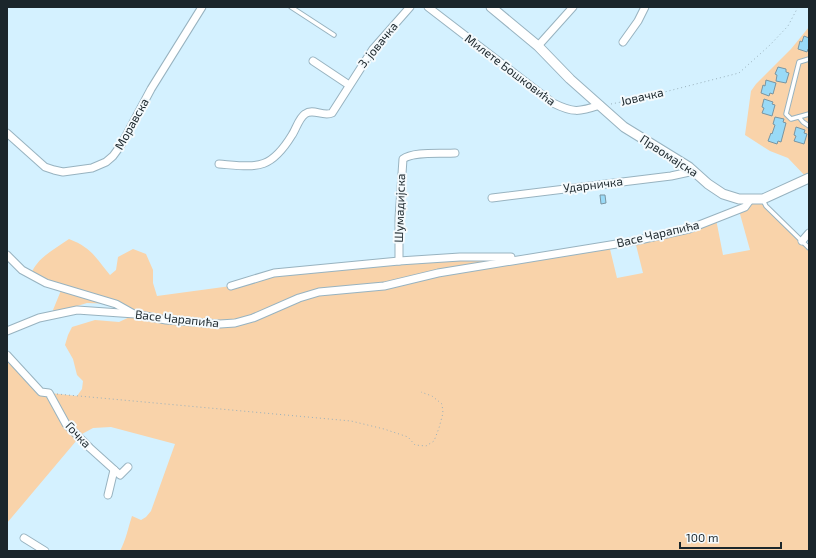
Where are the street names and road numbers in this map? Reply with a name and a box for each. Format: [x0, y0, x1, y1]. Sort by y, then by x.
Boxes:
street label: 3. јовачка [355, 19, 401, 71]
street label: Милете Бошковића [463, 31, 559, 108]
street label: Јовачка [619, 84, 665, 108]
street label: Моравска [111, 95, 151, 152]
street label: Првомајска [637, 131, 701, 180]
street label: Шумадијска [391, 173, 408, 243]
street label: Ударничка [562, 173, 623, 195]
street label: Васе Чарапића [615, 217, 700, 249]
street label: Васе Чарапића [134, 307, 220, 329]
street label: Гочка [63, 418, 94, 450]

